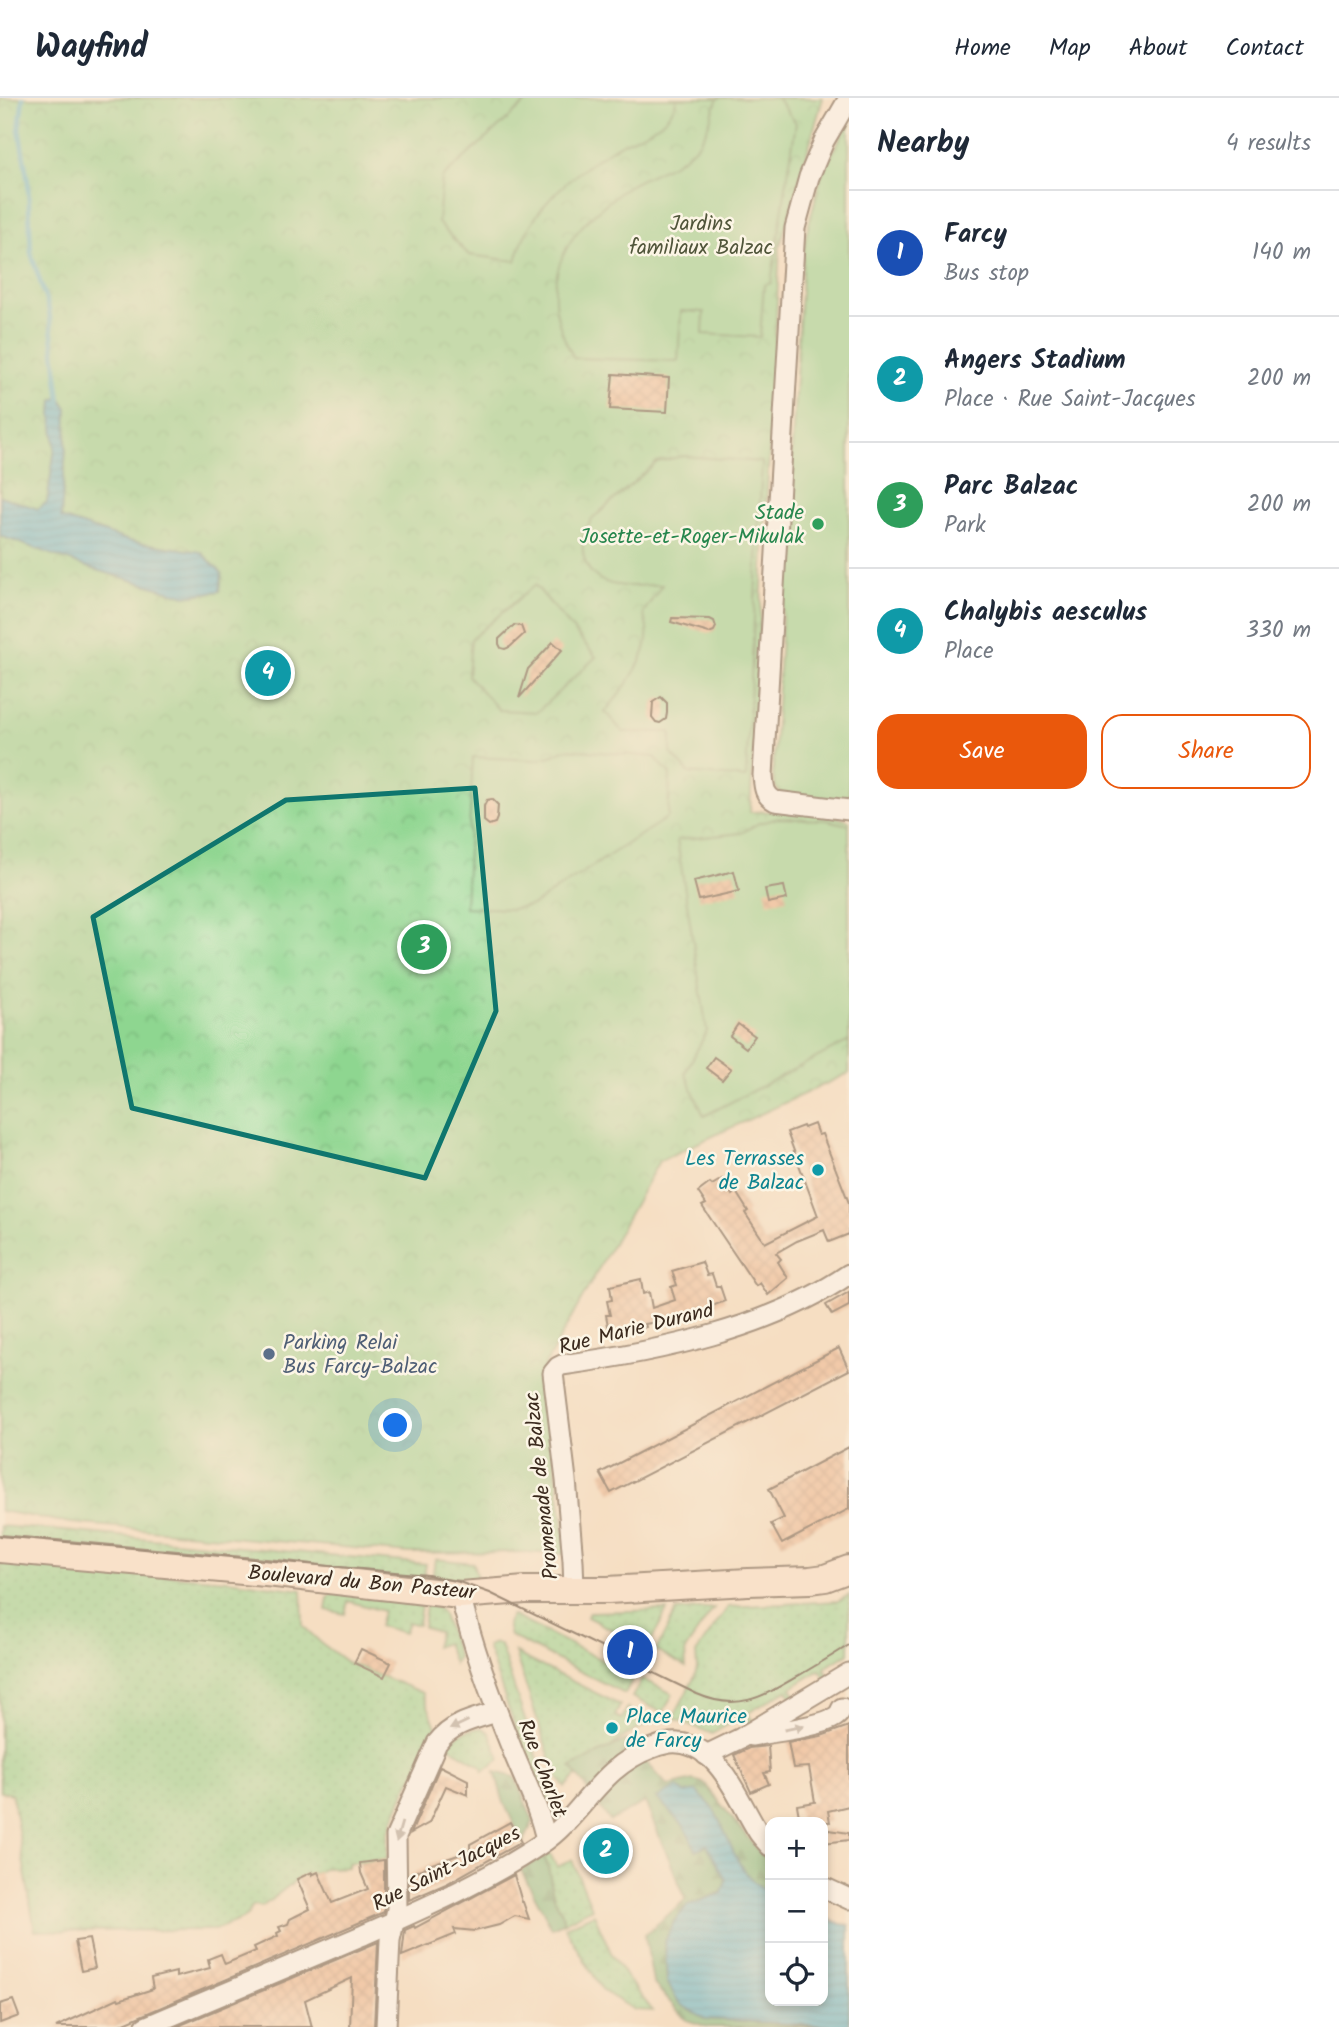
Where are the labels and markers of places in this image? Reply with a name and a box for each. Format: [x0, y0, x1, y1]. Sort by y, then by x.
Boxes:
place label: Stade Josette-et-Roger-Mikulak [580, 497, 805, 554]
marker: Stade Josette-et-Roger-Mikulak [810, 516, 826, 532]
pin: 4 [245, 647, 291, 699]
pin: 3 [401, 921, 447, 973]
place label: Les Terrasses de Balzac [685, 1143, 804, 1200]
marker: Les Terrasses de Balzac [810, 1162, 826, 1178]
place label: Parking Relai Bus Farcy-Balzac [283, 1327, 437, 1384]
marker: Parking Relai Bus Farcy-Balzac [261, 1346, 277, 1362]
pin: 1 [607, 1626, 653, 1678]
place label: Place Maurice de Farcy [626, 1701, 747, 1758]
marker: Place Maurice de Farcy [604, 1720, 620, 1736]
pin: 2 [583, 1825, 629, 1877]

